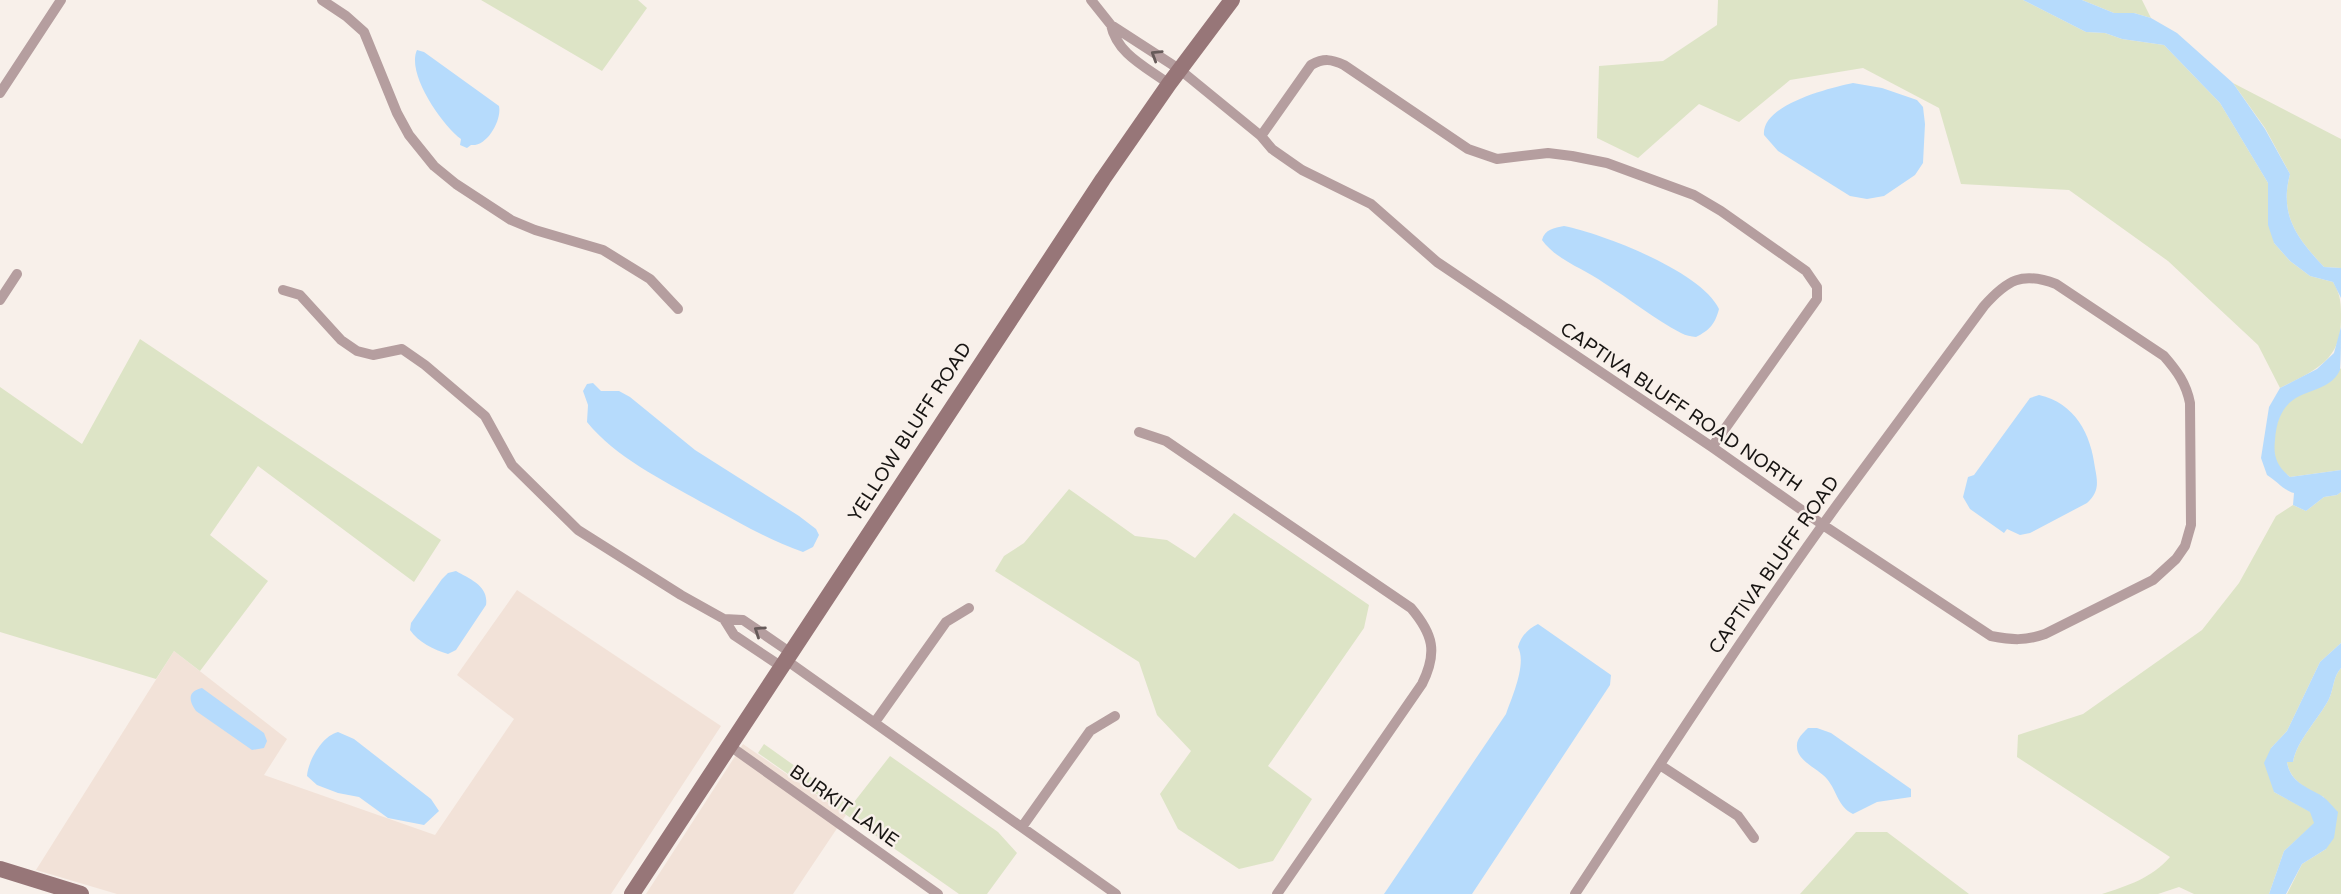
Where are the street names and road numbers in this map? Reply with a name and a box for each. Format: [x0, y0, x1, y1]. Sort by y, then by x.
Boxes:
street label: CAPTIVA BLUFF ROAD NORTH [1556, 318, 1806, 496]
street label: YELLOW BLUFF ROAD [844, 338, 976, 526]
street label: CAPTIVA BLUFF ROAD [1704, 472, 1844, 658]
street label: BURKIT LANE [785, 760, 903, 852]

